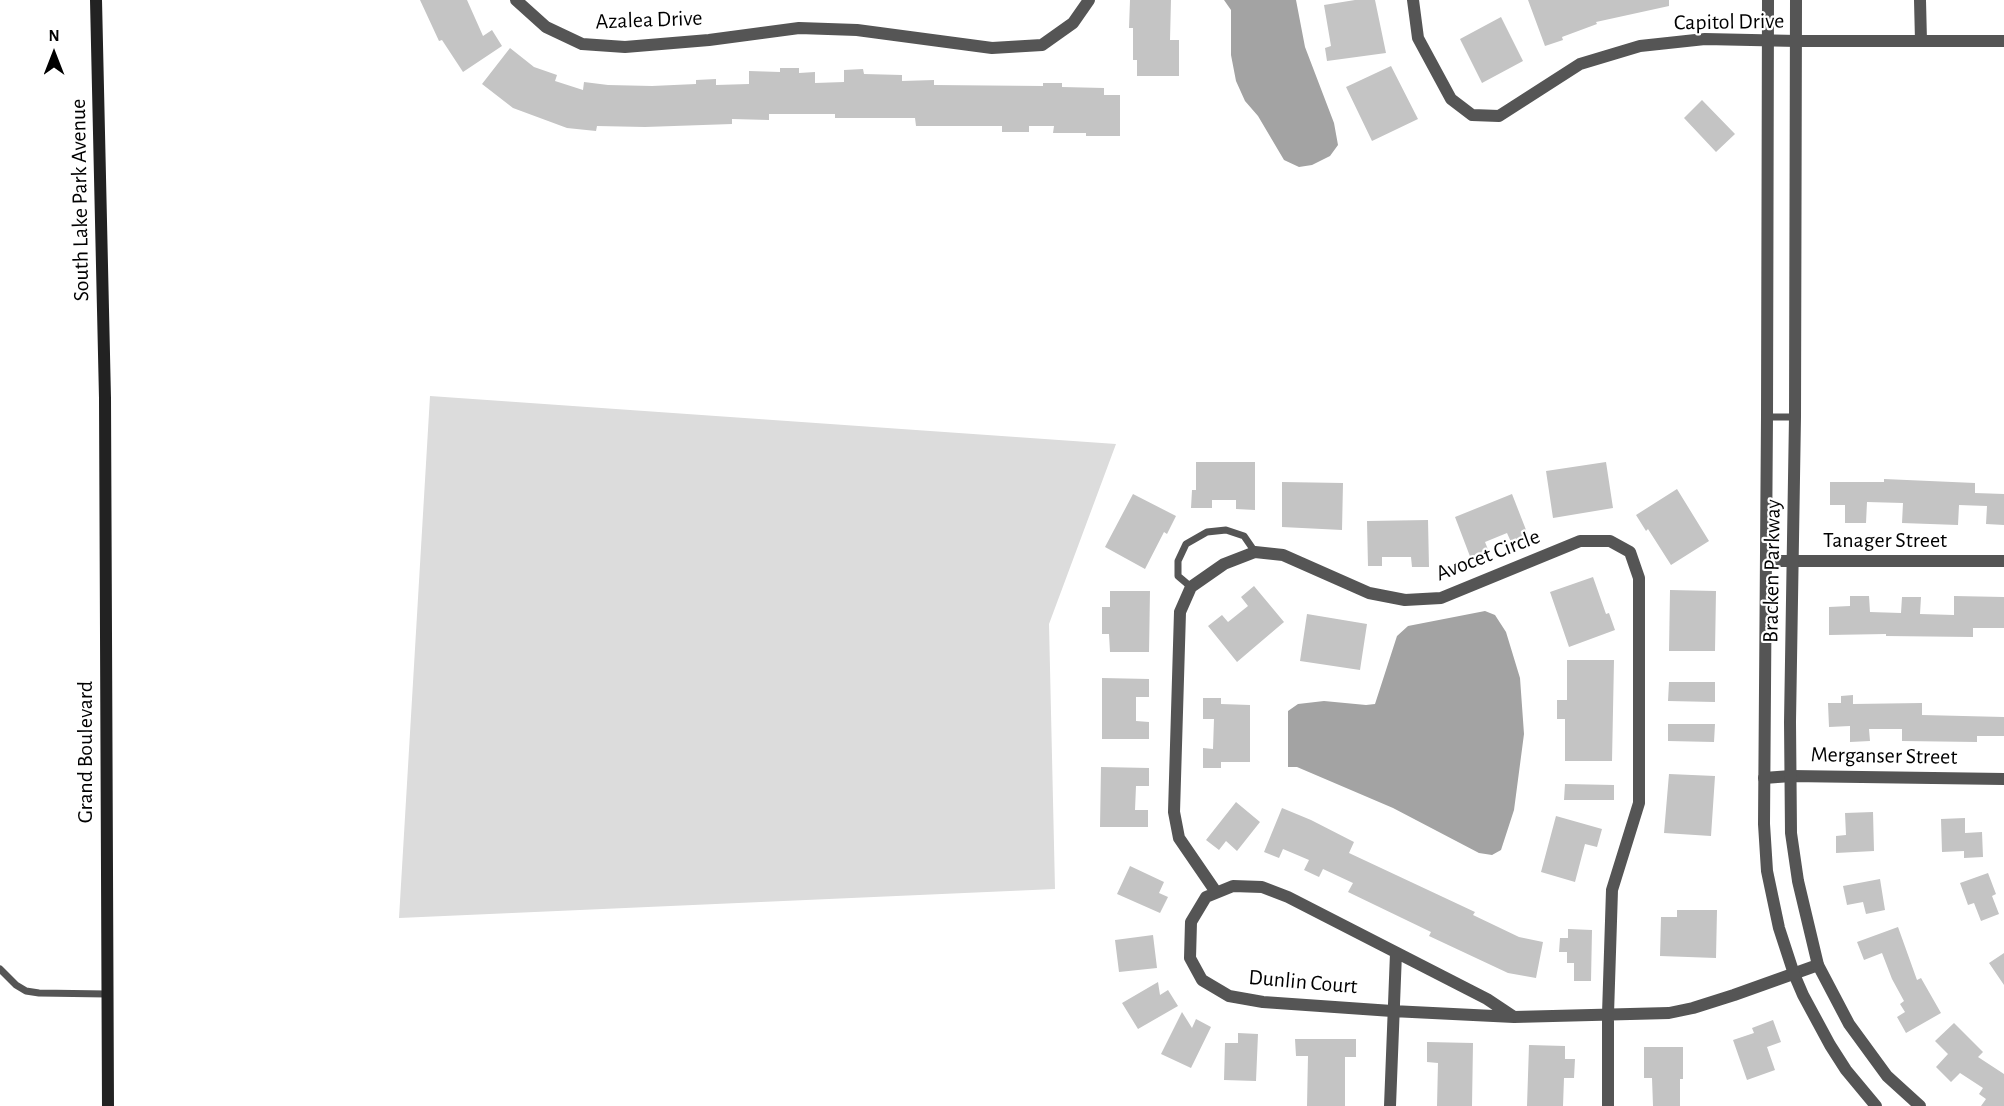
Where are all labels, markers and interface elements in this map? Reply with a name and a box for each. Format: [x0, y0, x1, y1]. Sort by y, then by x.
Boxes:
street label: Azalea Drive [595, 5, 703, 35]
street label: Capitol Drive [1674, 8, 1784, 36]
north arrow [24, 24, 84, 84]
text: N [48, 28, 60, 44]
street label: South Lake Park Avenue [65, 99, 95, 301]
street label: Bracken Parkway [1758, 499, 1786, 643]
street label: Avocet Circle [1432, 523, 1544, 587]
street label: Tanager Street [1823, 527, 1947, 553]
street label: Grand Boulevard [72, 681, 98, 823]
street label: Merganser Street [1810, 742, 1958, 770]
street label: Dunlin Court [1247, 964, 1359, 1000]

